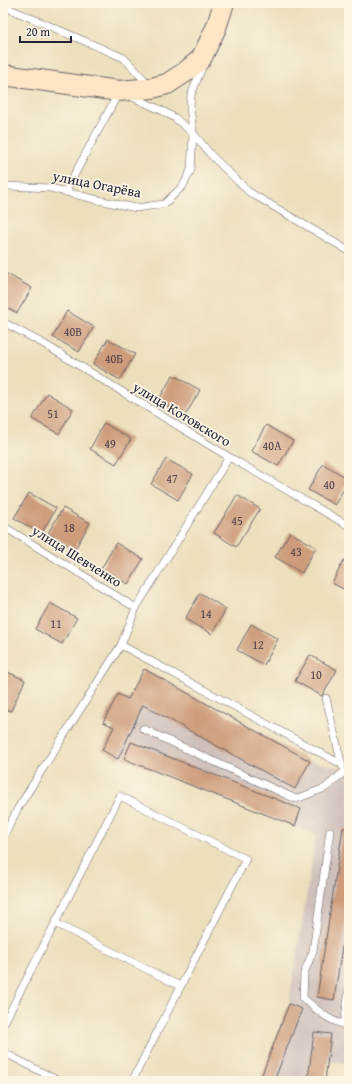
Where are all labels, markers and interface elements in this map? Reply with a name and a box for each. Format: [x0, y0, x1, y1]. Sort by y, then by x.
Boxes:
scale bar [20, 18, 71, 44]
text: 20 m [26, 23, 50, 40]
street label: улица Огарёва [50, 165, 143, 202]
house number: 40В [64, 323, 82, 340]
house number: 40Б [105, 350, 123, 367]
street label: улица Котовского [128, 376, 235, 451]
house number: 51 [47, 405, 59, 422]
house number: 49 [104, 435, 116, 452]
house number: 40А [263, 437, 282, 454]
house number: 47 [166, 470, 178, 487]
house number: 40 [323, 476, 335, 493]
house number: 45 [231, 512, 243, 529]
house number: 18 [63, 519, 75, 536]
street label: улица Шевченко [27, 520, 126, 592]
house number: 43 [290, 543, 302, 560]
house number: 14 [200, 605, 212, 622]
house number: 11 [50, 615, 62, 632]
house number: 12 [252, 636, 264, 653]
house number: 10 [310, 666, 322, 683]

